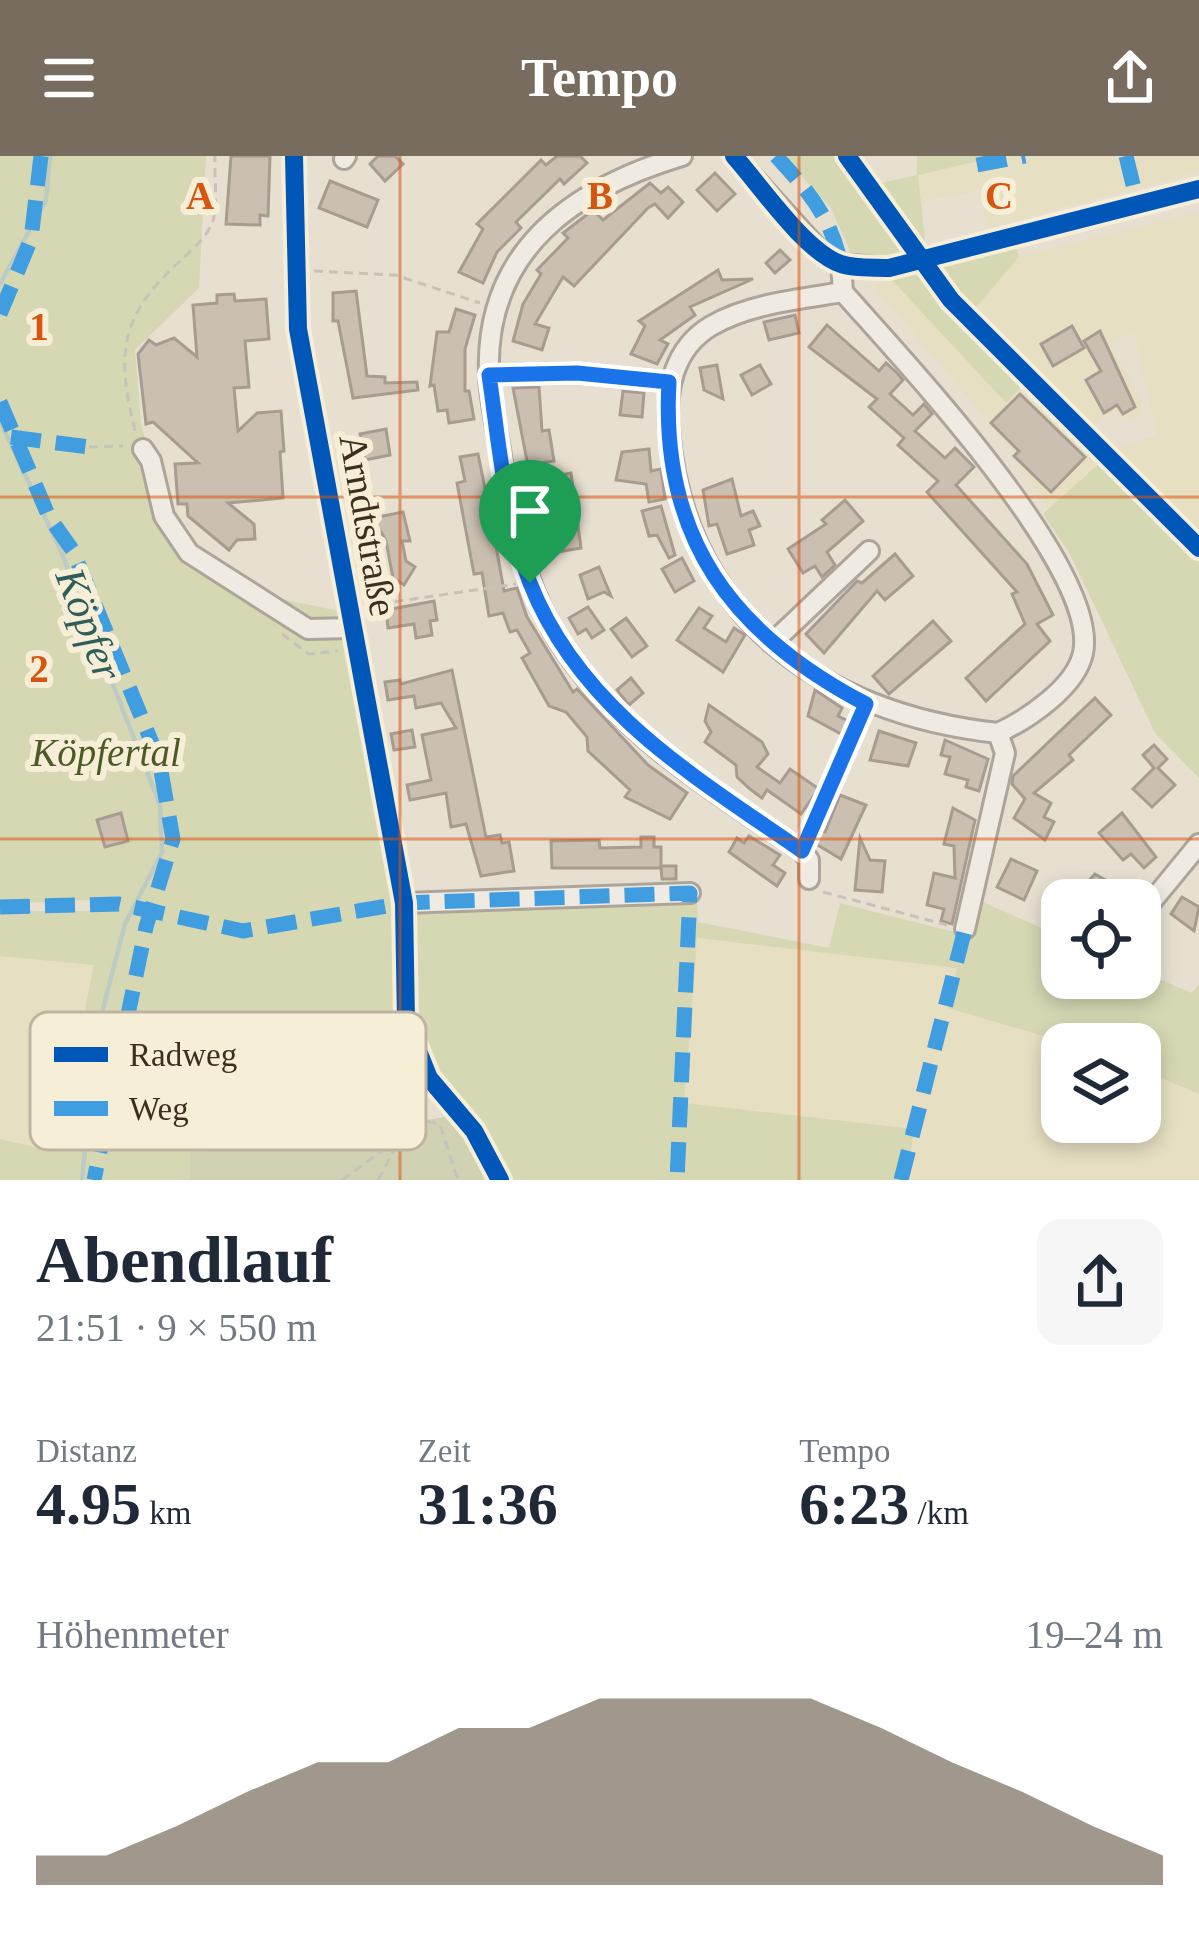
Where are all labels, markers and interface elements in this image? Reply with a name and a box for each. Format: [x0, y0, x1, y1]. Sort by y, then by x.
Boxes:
icon: menu [36, 45, 102, 111]
icon: share [1097, 45, 1163, 111]
text: Tempo [521, 48, 678, 108]
text: A [186, 174, 214, 217]
text: B [587, 174, 613, 217]
text: C [985, 174, 1013, 217]
text: 1 [29, 305, 49, 348]
street label: Arndtstraße [331, 431, 406, 619]
pin [479, 460, 581, 583]
icon: arrive [497, 478, 563, 544]
water label: Köpfer [46, 561, 132, 688]
text: 2 [29, 647, 49, 690]
park label: Köpfertal [30, 731, 181, 775]
map controls [1041, 879, 1161, 1143]
button: locate [1041, 879, 1161, 999]
legend [30, 1012, 426, 1150]
button: layers [1041, 1023, 1161, 1143]
text: Radweg [129, 1037, 237, 1073]
text: Weg [129, 1091, 189, 1127]
button: share [1037, 1219, 1163, 1345]
text: Abendlauf [36, 1223, 333, 1296]
text: 21:51 · 9 × 550 m [36, 1306, 317, 1349]
text: Distanz [36, 1433, 137, 1469]
text: Zeit [418, 1433, 471, 1469]
text: Tempo [799, 1433, 891, 1469]
text: 4.95 [36, 1471, 141, 1537]
text: 31:36 [418, 1471, 558, 1537]
text: 6:23 [799, 1471, 909, 1537]
text: km [141, 1495, 191, 1531]
text: /km [909, 1495, 969, 1531]
text: Höhenmeter [36, 1613, 229, 1656]
text: 19–24 m [1025, 1613, 1163, 1656]

